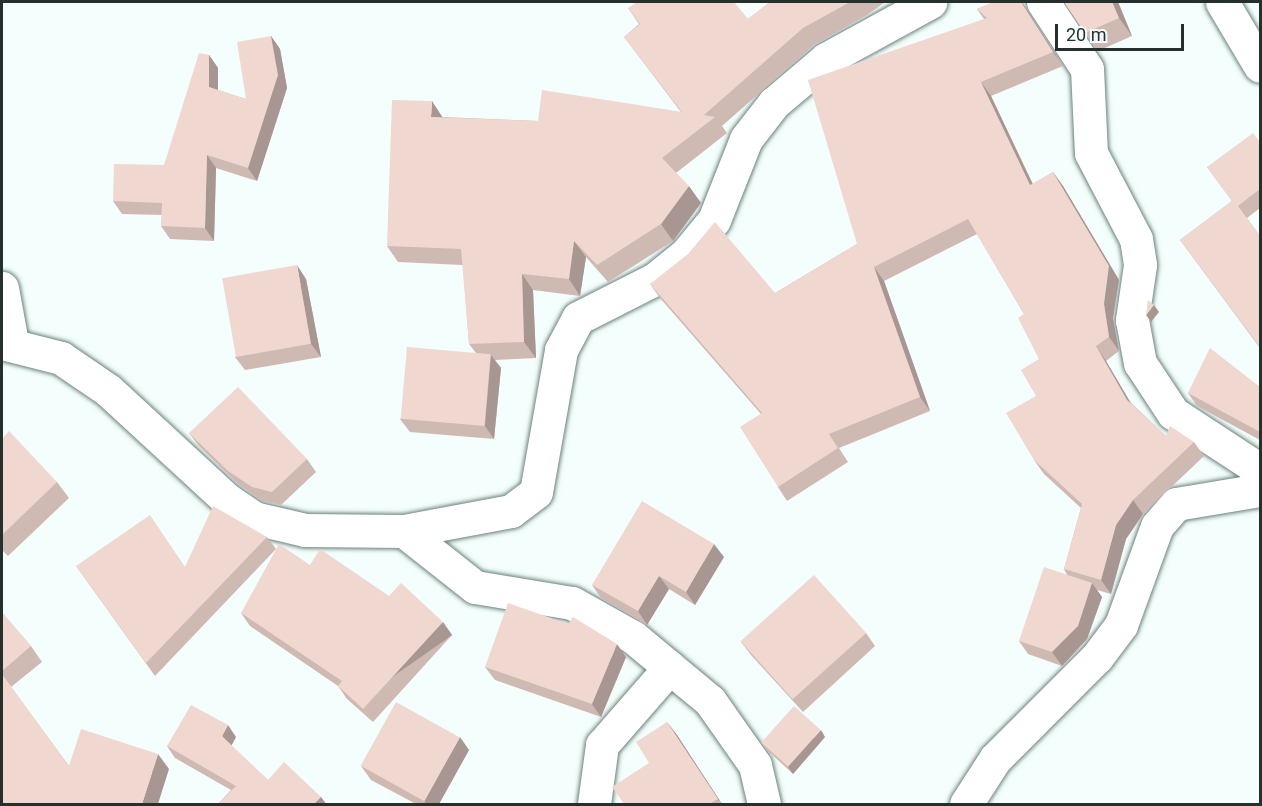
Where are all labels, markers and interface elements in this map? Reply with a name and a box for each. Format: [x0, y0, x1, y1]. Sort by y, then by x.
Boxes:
scale bar [1058, 12, 1187, 50]
text: 20 m [1066, 24, 1106, 45]

